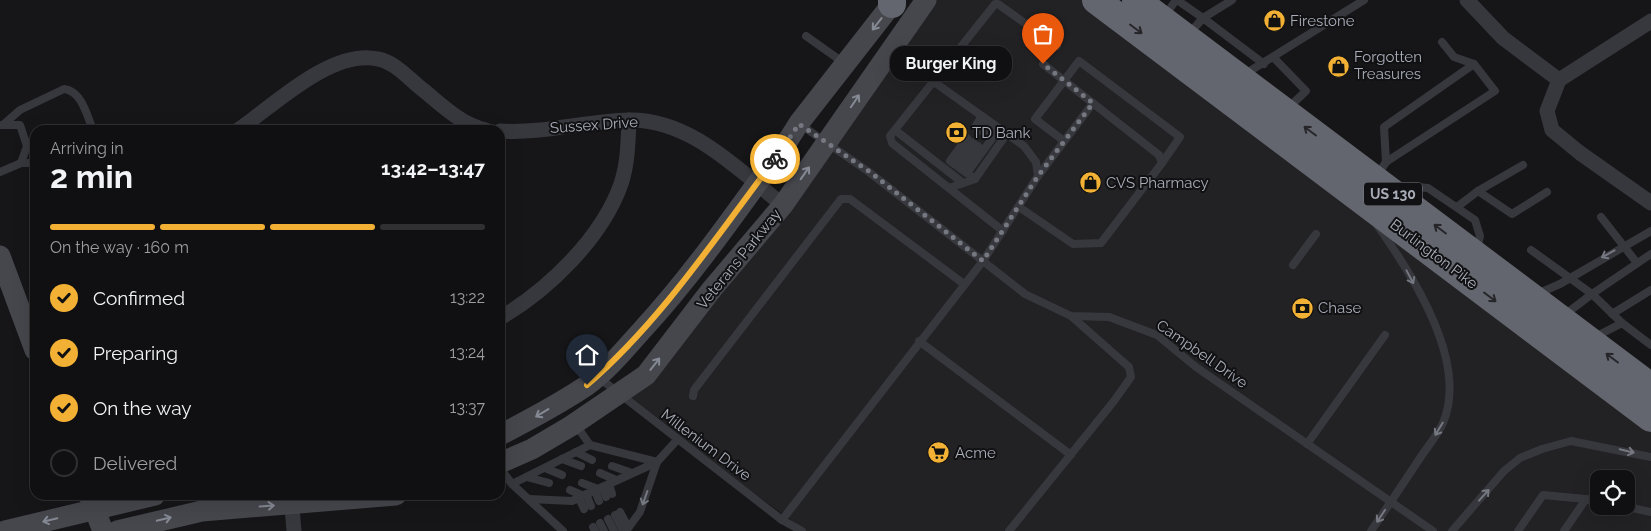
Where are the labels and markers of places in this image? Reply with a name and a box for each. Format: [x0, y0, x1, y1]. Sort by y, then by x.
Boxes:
shop icon: Firestone [1262, 9, 1286, 33]
place label: Firestone [1290, 12, 1355, 30]
pin [1022, 13, 1064, 64]
callout: Burger King [890, 46, 1013, 82]
place label: Forgotten Treasures [1354, 48, 1422, 83]
shop icon: Forgotten Treasures [1326, 54, 1350, 78]
bank icon: TD Bank [944, 121, 968, 145]
place label: TD Bank [972, 124, 1031, 142]
shop icon: CVS Pharmacy [1078, 171, 1102, 195]
place label: CVS Pharmacy [1106, 174, 1209, 192]
bank icon: Chase [1290, 296, 1314, 320]
place label: Chase [1318, 299, 1361, 317]
pin [566, 334, 608, 385]
supermarket icon: Acme [927, 441, 951, 465]
place label: Acme [955, 444, 996, 462]

